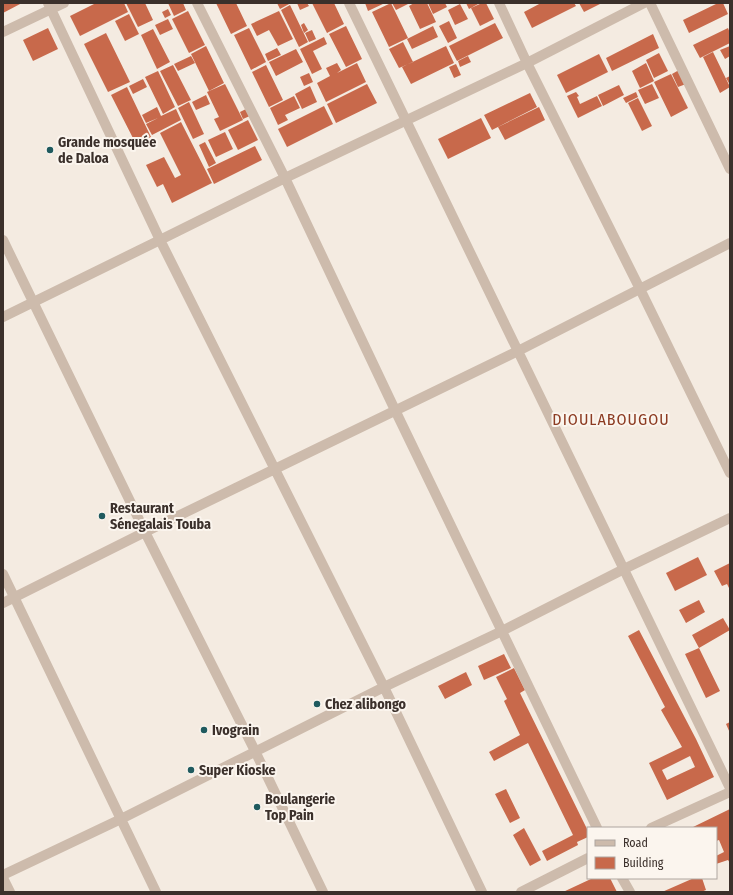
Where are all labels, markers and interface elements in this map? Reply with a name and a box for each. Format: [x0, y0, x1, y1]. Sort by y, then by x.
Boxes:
place label: Grande mosquée de Daloa [58, 134, 156, 167]
marker: Grande mosquée de Daloa [45, 145, 55, 155]
district label: DIOULABOUGOU [552, 410, 670, 429]
place label: Restaurant Sénegalais Touba [110, 500, 211, 533]
marker: Restaurant Sénegalais Touba [97, 511, 107, 521]
place label: Chez alibongo [325, 696, 407, 713]
marker: Chez alibongo [312, 699, 322, 709]
place label: Ivograin [212, 722, 259, 739]
marker: Ivograin [199, 725, 209, 735]
place label: Super Kioske [199, 762, 276, 779]
marker: Super Kioske [186, 765, 196, 775]
place label: Boulangerie Top Pain [265, 791, 335, 824]
marker: Boulangerie Top Pain [252, 802, 262, 812]
legend [587, 827, 717, 879]
text: Road [623, 836, 648, 850]
text: Building [623, 856, 664, 870]

